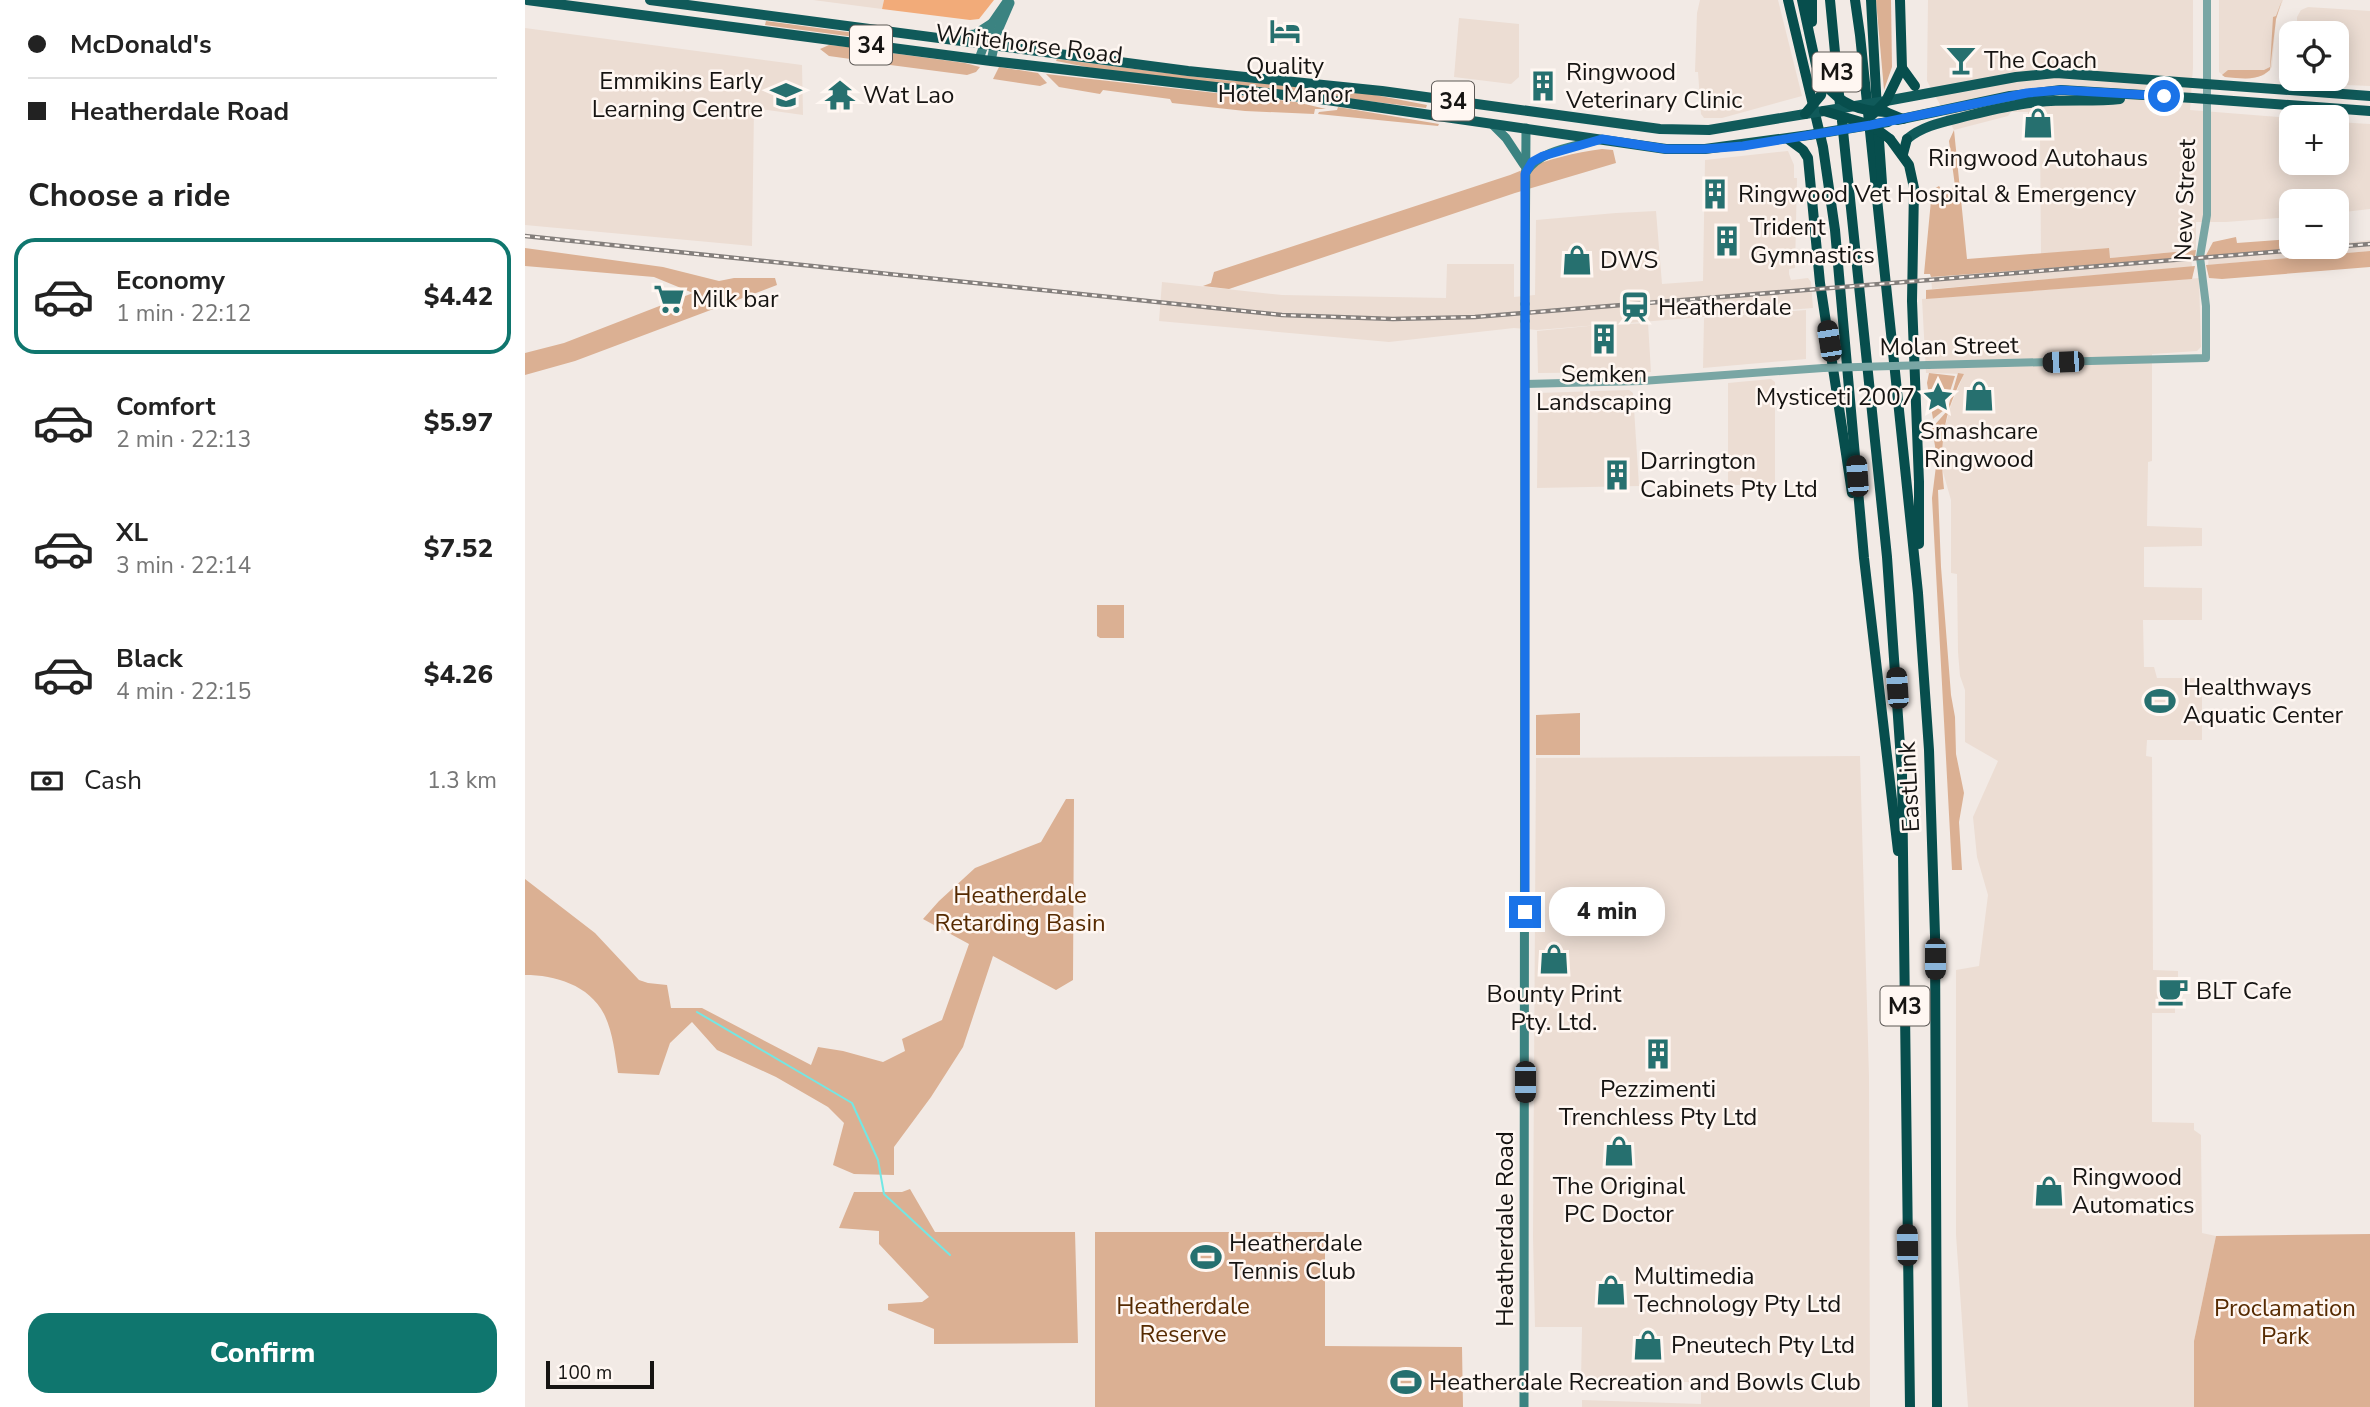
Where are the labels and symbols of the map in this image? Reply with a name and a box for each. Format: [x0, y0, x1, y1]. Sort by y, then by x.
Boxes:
hotel icon: Quality Hotel Manor [1268, 14, 1302, 48]
street label: Whitehorse Road [934, 17, 1124, 71]
road number: 34 [850, 26, 892, 64]
bar icon: The Coach [1944, 43, 1978, 77]
place label: The Coach [1984, 44, 2097, 76]
place label: Quality Hotel Manor [1218, 50, 1353, 110]
road number: M3 [1813, 53, 1861, 92]
place label: Ringwood Veterinary Clinic [1565, 56, 1742, 116]
place label: Emmikins Early Learning Centre [592, 65, 764, 125]
building icon: Ringwood Veterinary Clinic [1526, 69, 1560, 103]
school or university icon: Emmikins Early Learning Centre [769, 78, 803, 112]
temple icon: Wat Lao [823, 78, 857, 112]
place label: Wat Lao [863, 79, 954, 111]
route start [2148, 80, 2180, 112]
road number: 34 [1432, 82, 1474, 120]
shop icon: Ringwood Autohaus [2021, 106, 2055, 140]
street label: New Street [2167, 138, 2203, 262]
place label: Ringwood Autohaus [1928, 142, 2148, 174]
building icon: Ringwood Vet Hospital & Emergency [1698, 177, 1732, 211]
place label: Ringwood Vet Hospital & Emergency [1738, 178, 2137, 210]
place label: Trident Gymnastics [1750, 211, 1875, 271]
building icon: Trident Gymnastics [1710, 224, 1744, 258]
shop icon: DWS [1560, 243, 1594, 277]
place label: DWS [1600, 244, 1658, 276]
supermarket icon: Milk bar [652, 282, 686, 316]
place label: Milk bar [692, 283, 779, 315]
station icon: Heatherdale [1618, 290, 1652, 324]
place label: Heatherdale [1658, 291, 1791, 323]
car [1816, 319, 1843, 363]
building icon: Semken Landscaping [1587, 322, 1621, 356]
street label: Molan Street [1879, 329, 2019, 363]
car [2042, 351, 2085, 373]
place label: Semken Landscaping [1536, 358, 1672, 418]
shop icon: Smashcare Ringwood [1962, 379, 1996, 413]
place icon: Mysticeti 2007 [1921, 380, 1955, 414]
place label: Mysticeti 2007 [1756, 381, 1915, 413]
place label: Smashcare Ringwood [1920, 415, 2038, 475]
place label: Darrington Cabinets Pty Ltd [1640, 445, 1818, 505]
car [1846, 454, 1869, 498]
building icon: Darrington Cabinets Pty Ltd [1600, 458, 1634, 492]
car [1886, 666, 1909, 710]
place label: Healthways Aquatic Center [2183, 671, 2344, 731]
sports icon: Healthways Aquatic Center [2143, 684, 2177, 718]
street label: EastLink [1891, 740, 1927, 833]
park label: Heatherdale Retarding Basin [934, 879, 1106, 939]
callout: 4 min [1549, 888, 1665, 936]
route end [1509, 896, 1541, 928]
car [1925, 938, 1946, 980]
shop icon: Bounty Print Pty. Ltd. [1537, 942, 1571, 976]
cafe icon: BLT Cafe [2156, 974, 2190, 1008]
place label: BLT Cafe [2196, 975, 2292, 1007]
place label: Bounty Print Pty. Ltd. [1487, 978, 1622, 1038]
road number: M3 [1881, 987, 1929, 1026]
building icon: Pezzimenti Trenchless Pty Ltd [1641, 1037, 1675, 1071]
car [1515, 1061, 1536, 1103]
place label: Pezzimenti Trenchless Pty Ltd [1559, 1073, 1757, 1133]
street label: Heatherdale Road [1489, 1131, 1521, 1327]
shop icon: The Original PC Doctor [1602, 1134, 1636, 1168]
place label: Ringwood Automatics [2072, 1161, 2194, 1221]
place label: The Original PC Doctor [1553, 1170, 1685, 1230]
shop icon: Ringwood Automatics [2032, 1174, 2066, 1208]
car [1897, 1224, 1918, 1266]
place label: Heatherdale Tennis Club [1229, 1227, 1362, 1287]
sports icon: Heatherdale Tennis Club [1189, 1240, 1223, 1274]
place label: Multimedia Technology Pty Ltd [1634, 1260, 1841, 1320]
shop icon: Multimedia Technology Pty Ltd [1594, 1273, 1628, 1307]
park label: Heatherdale Reserve [1116, 1290, 1250, 1350]
park label: Proclamation Park [2214, 1292, 2356, 1352]
shop icon: Pneutech Pty Ltd [1631, 1328, 1665, 1362]
place label: Pneutech Pty Ltd [1671, 1329, 1855, 1361]
scale bar [546, 1358, 655, 1390]
sports icon: Heatherdale Recreation and Bowls Club [1389, 1365, 1423, 1399]
place label: Heatherdale Recreation and Bowls Club [1429, 1366, 1861, 1398]

